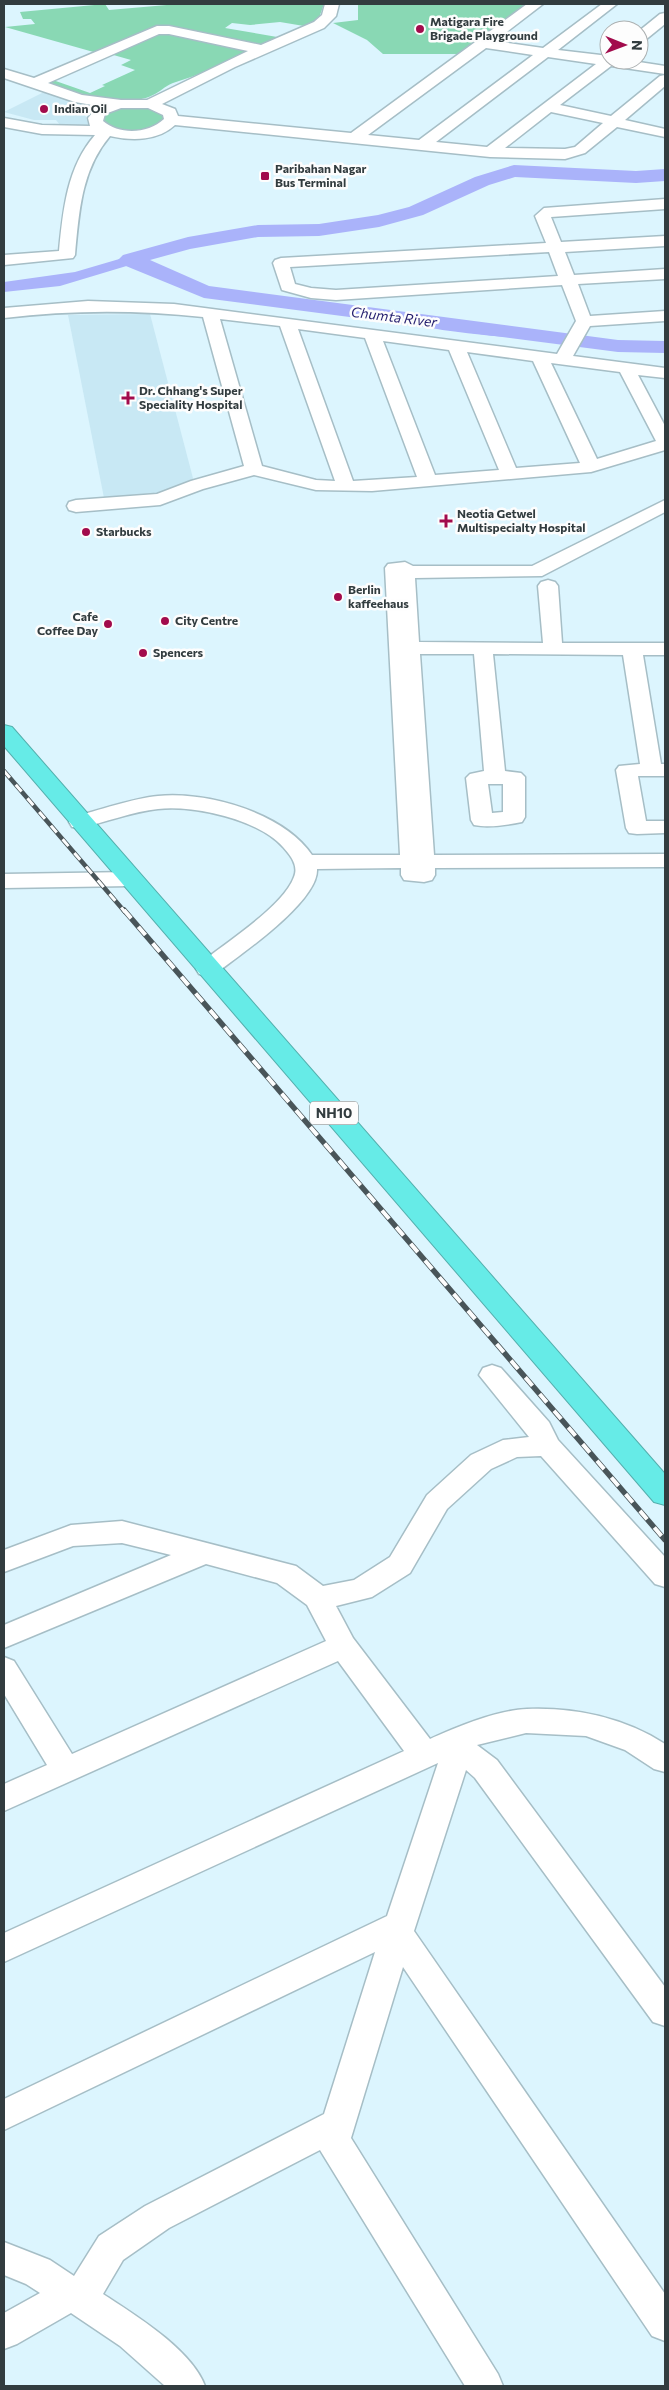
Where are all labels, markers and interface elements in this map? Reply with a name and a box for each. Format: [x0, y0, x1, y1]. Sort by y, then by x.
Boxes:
place label: Matigara Fire Brigade Playground [430, 14, 538, 42]
north arrow [599, 20, 649, 70]
marker: Matigara Fire Brigade Playground [414, 23, 426, 35]
text: N [629, 40, 646, 51]
place label: Indian Oil [54, 101, 107, 115]
marker: Indian Oil [38, 103, 50, 115]
place label: Paribahan Nagar Bus Terminal [275, 161, 367, 189]
marker: Paribahan Nagar Bus Terminal [259, 170, 271, 182]
water label: Chumta River [350, 303, 438, 330]
place label: Dr. Chhang's Super Speciality Hospital [139, 383, 243, 411]
marker: Dr. Chhang's Super Speciality Hospital [121, 391, 135, 405]
place label: Neotia Getwel Multispecialty Hospital [457, 506, 585, 534]
marker: Neotia Getwel Multispecialty Hospital [439, 514, 453, 528]
place label: Starbucks [96, 524, 152, 538]
marker: Starbucks [80, 526, 92, 538]
place label: Berlin kaffeehaus [348, 582, 409, 610]
marker: Berlin kaffeehaus [332, 591, 344, 603]
place label: Cafe Coffee Day [37, 609, 98, 637]
place label: City Centre [175, 613, 238, 627]
marker: City Centre [159, 615, 171, 627]
marker: Cafe Coffee Day [102, 618, 114, 630]
place label: Spencers [153, 645, 203, 659]
marker: Spencers [137, 647, 149, 659]
road number: NH10 [310, 1102, 358, 1124]

